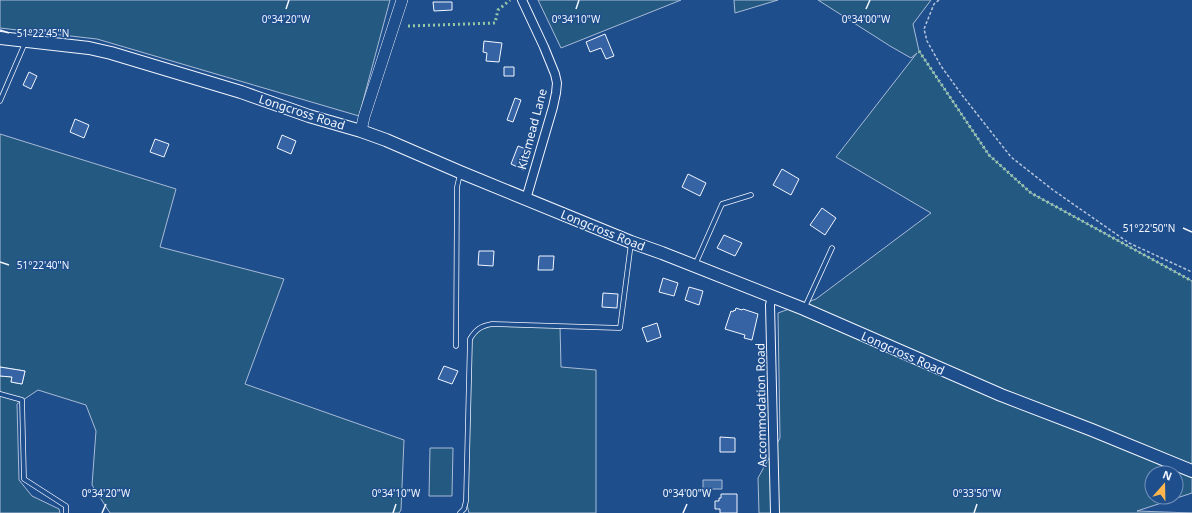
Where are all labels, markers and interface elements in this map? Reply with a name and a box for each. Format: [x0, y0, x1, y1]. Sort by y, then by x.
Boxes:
text: 0°34'20"W [262, 12, 311, 26]
text: 0°34'10"W [552, 12, 601, 26]
text: 0°34'00"W [842, 12, 891, 26]
text: 51°22'45"N [17, 26, 69, 40]
street label: Kitsmead Lane [513, 86, 551, 171]
street label: Longcross Road [257, 90, 347, 134]
street label: Longcross Road [558, 205, 648, 255]
text: 51°22'50"N [1123, 221, 1175, 235]
text: 51°22'40"N [17, 258, 69, 272]
street label: Longcross Road [859, 327, 947, 379]
street label: Accommodation Road [751, 343, 771, 467]
north arrow [1144, 465, 1184, 505]
text: N [1161, 467, 1174, 484]
text: 0°34'20"W [82, 486, 131, 500]
text: 0°34'10"W [372, 486, 421, 500]
text: 0°34'00"W [663, 486, 712, 500]
text: 0°33'50"W [953, 486, 1002, 500]

